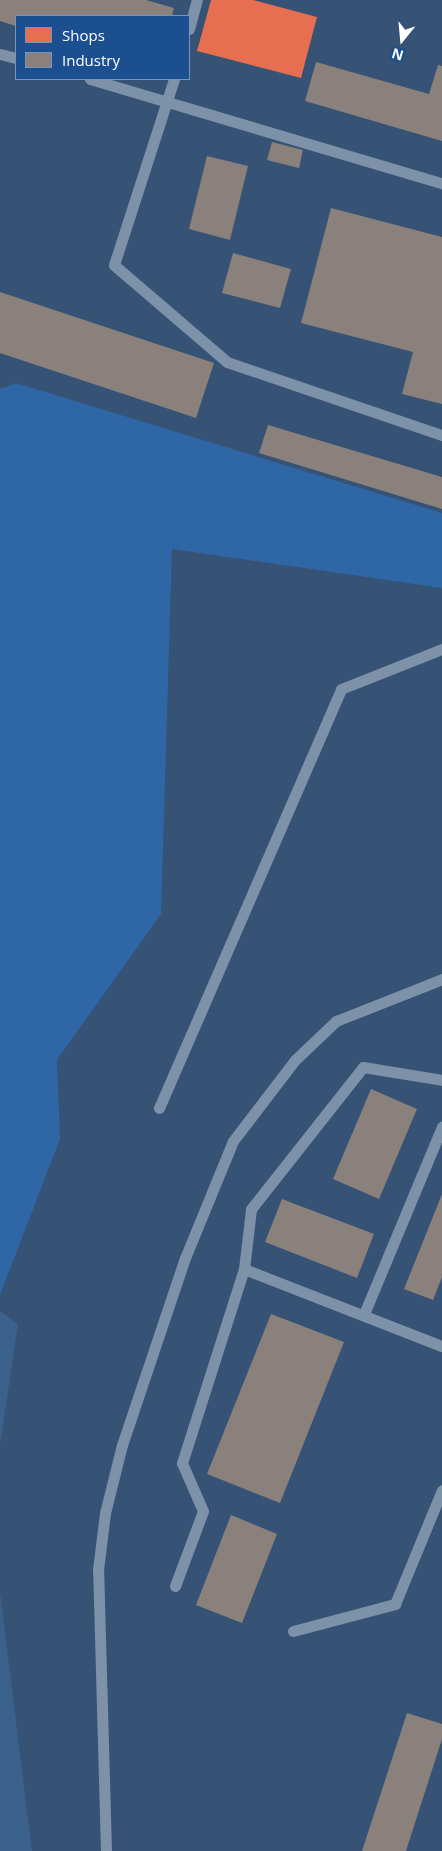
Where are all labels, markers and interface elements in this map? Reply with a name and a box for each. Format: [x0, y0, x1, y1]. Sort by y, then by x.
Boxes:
legend [15, 15, 190, 80]
north arrow [377, 15, 427, 65]
text: Shops [62, 25, 105, 45]
text: N [389, 44, 406, 66]
text: Industry [62, 50, 120, 70]

